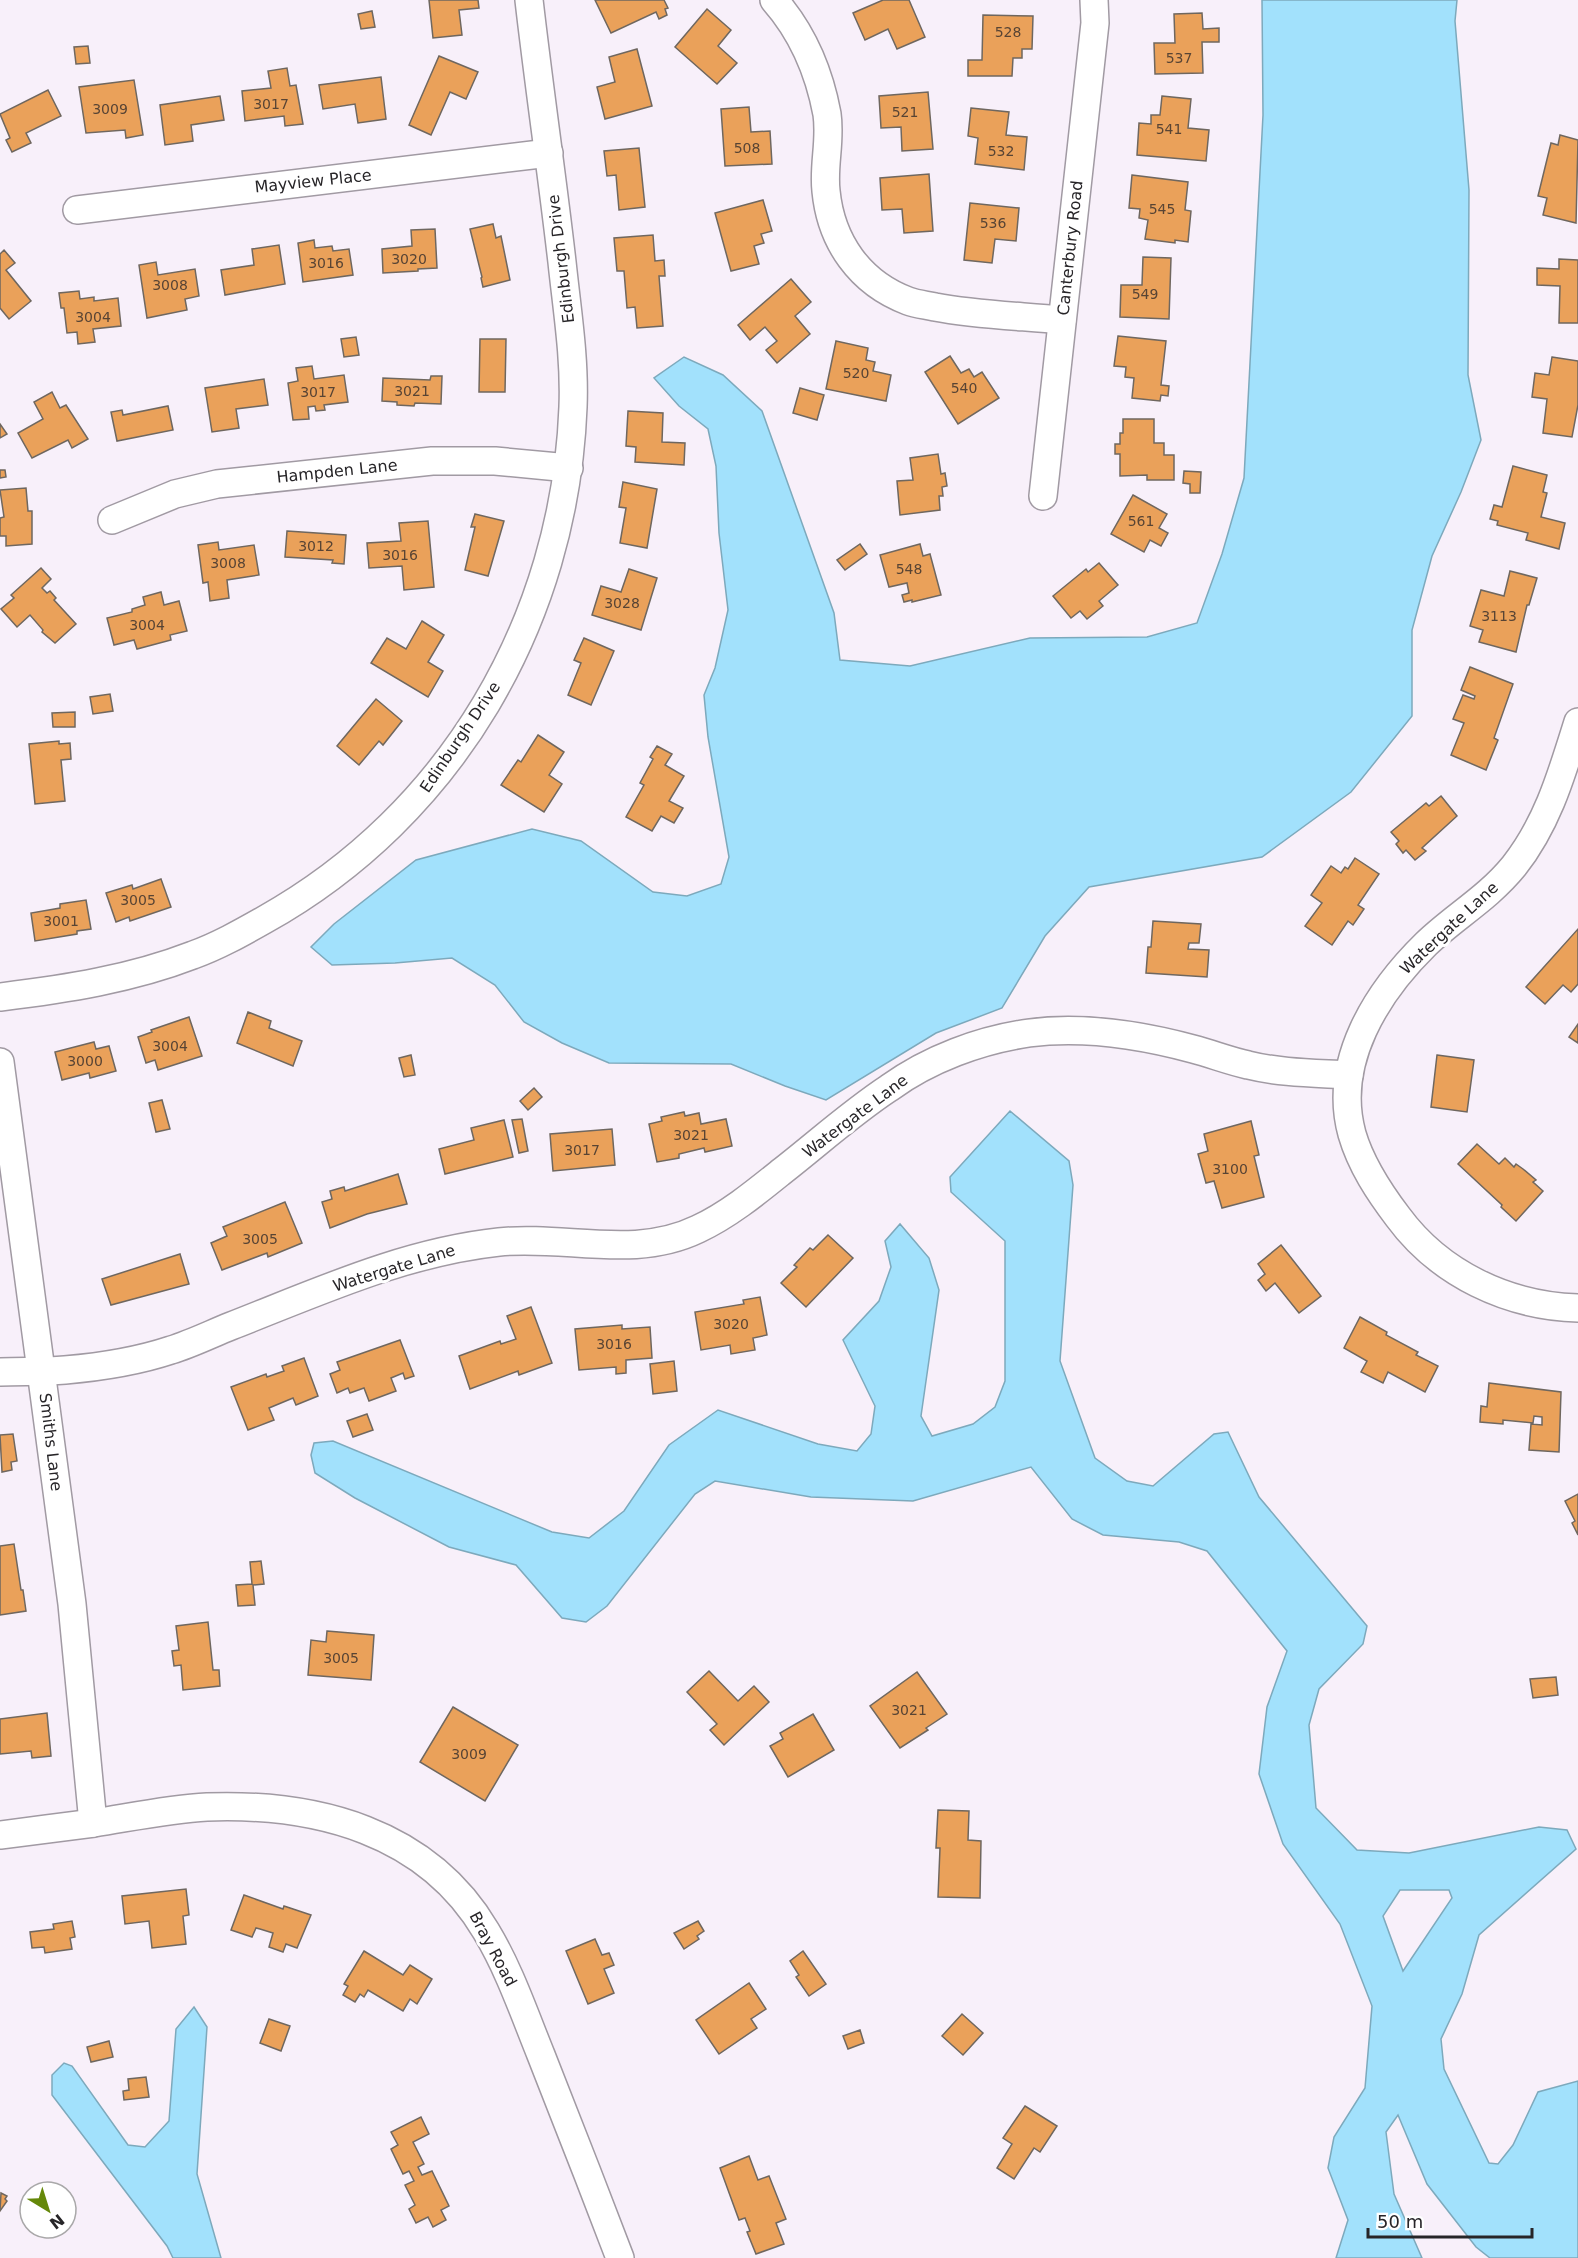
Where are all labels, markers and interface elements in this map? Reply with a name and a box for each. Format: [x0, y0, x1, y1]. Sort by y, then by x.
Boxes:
house number: 528 [995, 24, 1021, 40]
house number: 537 [1166, 50, 1192, 66]
house number: 3017 [253, 96, 289, 112]
house number: 3009 [92, 101, 128, 117]
house number: 521 [892, 104, 918, 120]
house number: 541 [1156, 121, 1182, 137]
house number: 508 [734, 140, 760, 156]
house number: 532 [988, 143, 1014, 159]
street label: Mayview Place [254, 165, 372, 197]
street label: Canterbury Road [1053, 180, 1087, 316]
street label: Edinburgh Drive [544, 194, 578, 324]
house number: 545 [1149, 201, 1175, 217]
house number: 536 [980, 215, 1006, 231]
house number: 3020 [391, 251, 427, 267]
house number: 3016 [308, 255, 344, 271]
house number: 3008 [152, 277, 188, 293]
house number: 549 [1132, 286, 1158, 302]
house number: 3004 [75, 309, 111, 325]
house number: 520 [843, 365, 869, 381]
house number: 540 [951, 380, 977, 396]
house number: 3021 [394, 383, 430, 399]
house number: 3017 [300, 384, 336, 400]
street label: Hampden Lane [276, 455, 398, 487]
house number: 561 [1128, 513, 1154, 529]
house number: 3012 [298, 538, 334, 554]
house number: 3016 [382, 547, 418, 563]
house number: 3008 [210, 555, 246, 571]
house number: 548 [896, 561, 922, 577]
house number: 3028 [604, 595, 640, 611]
house number: 3113 [1481, 608, 1517, 624]
house number: 3004 [129, 617, 165, 633]
street label: Edinburgh Drive [416, 678, 504, 796]
street label: Watergate Lane [1396, 878, 1502, 978]
house number: 3005 [120, 892, 156, 908]
house number: 3001 [43, 913, 79, 929]
house number: 3004 [152, 1038, 188, 1054]
house number: 3000 [67, 1053, 103, 1069]
street label: Watergate Lane [799, 1070, 911, 1162]
house number: 3021 [673, 1127, 709, 1143]
house number: 3017 [564, 1142, 600, 1158]
house number: 3100 [1212, 1161, 1248, 1177]
house number: 3005 [242, 1231, 278, 1247]
street label: Watergate Lane [331, 1240, 457, 1296]
house number: 3020 [713, 1316, 749, 1332]
house number: 3016 [596, 1336, 632, 1352]
street label: Smiths Lane [36, 1392, 66, 1492]
house number: 3005 [323, 1650, 359, 1666]
house number: 3021 [891, 1702, 927, 1718]
house number: 3009 [451, 1746, 487, 1762]
street label: Bray Road [465, 1908, 521, 1990]
north arrow [18, 2180, 78, 2240]
scale bar [1368, 2201, 1532, 2239]
text: N [46, 2210, 68, 2233]
text: 50 m [1377, 2211, 1423, 2232]

